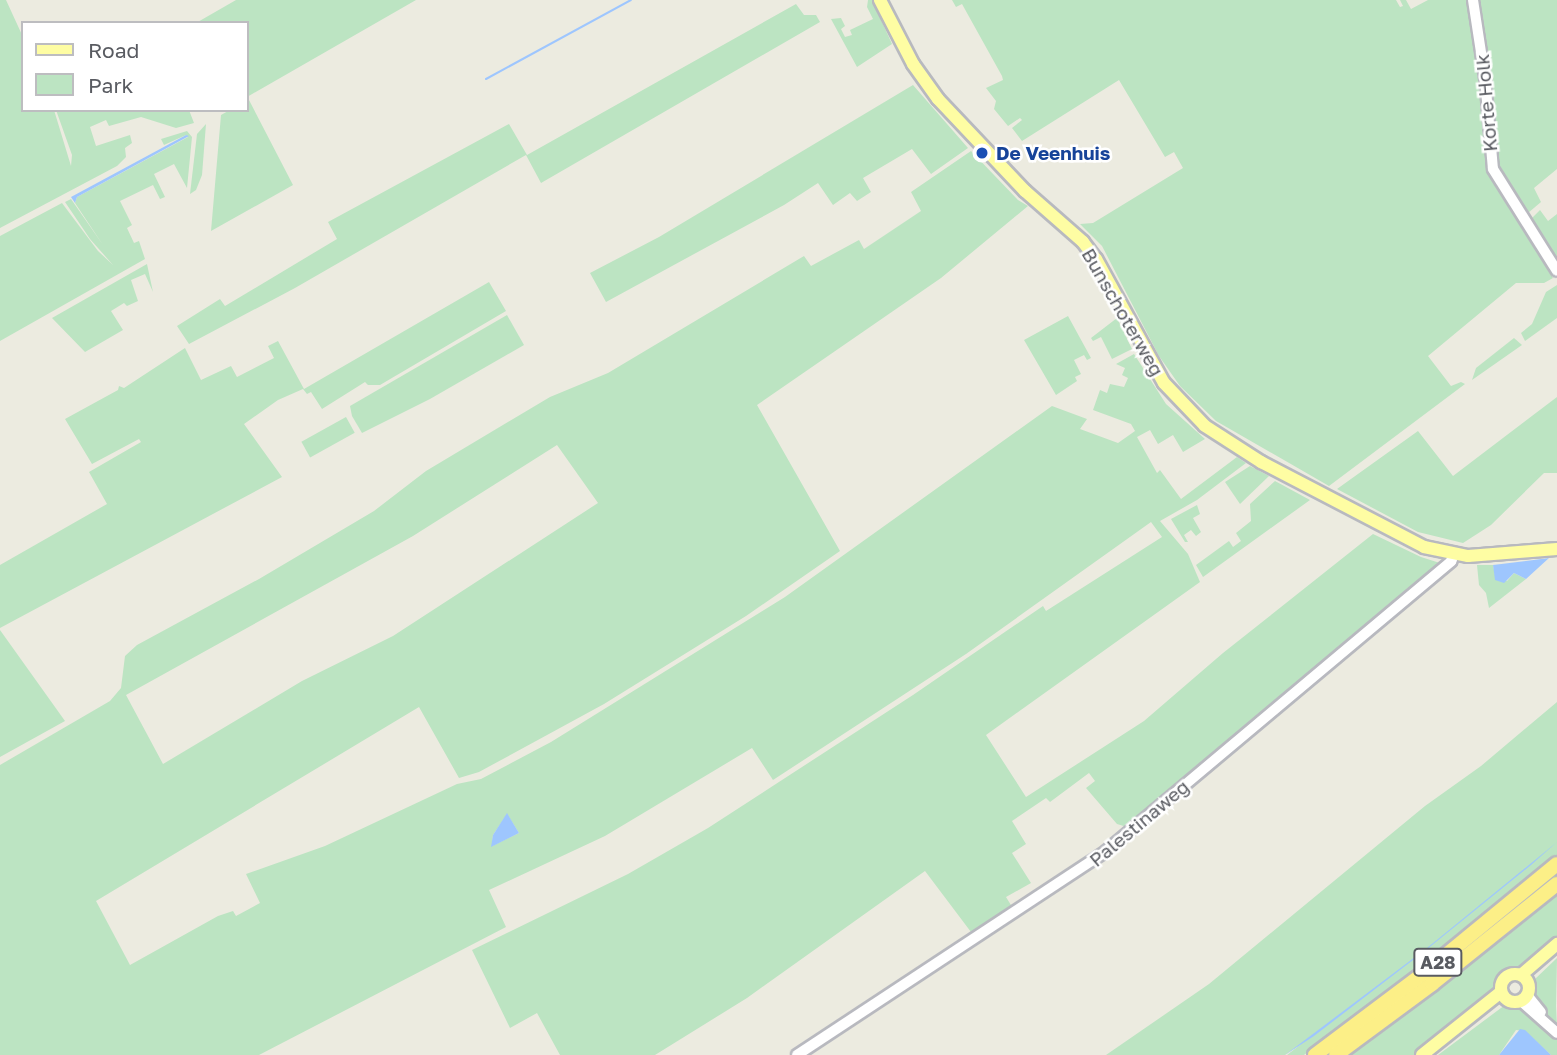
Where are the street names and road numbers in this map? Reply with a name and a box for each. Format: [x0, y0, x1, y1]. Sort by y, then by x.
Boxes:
street label: Korte Holk [1470, 53, 1502, 153]
street label: Bunschoterweg [1077, 244, 1169, 380]
street label: Palestinaweg [1085, 775, 1193, 871]
road number: A28 [1412, 947, 1464, 976]

